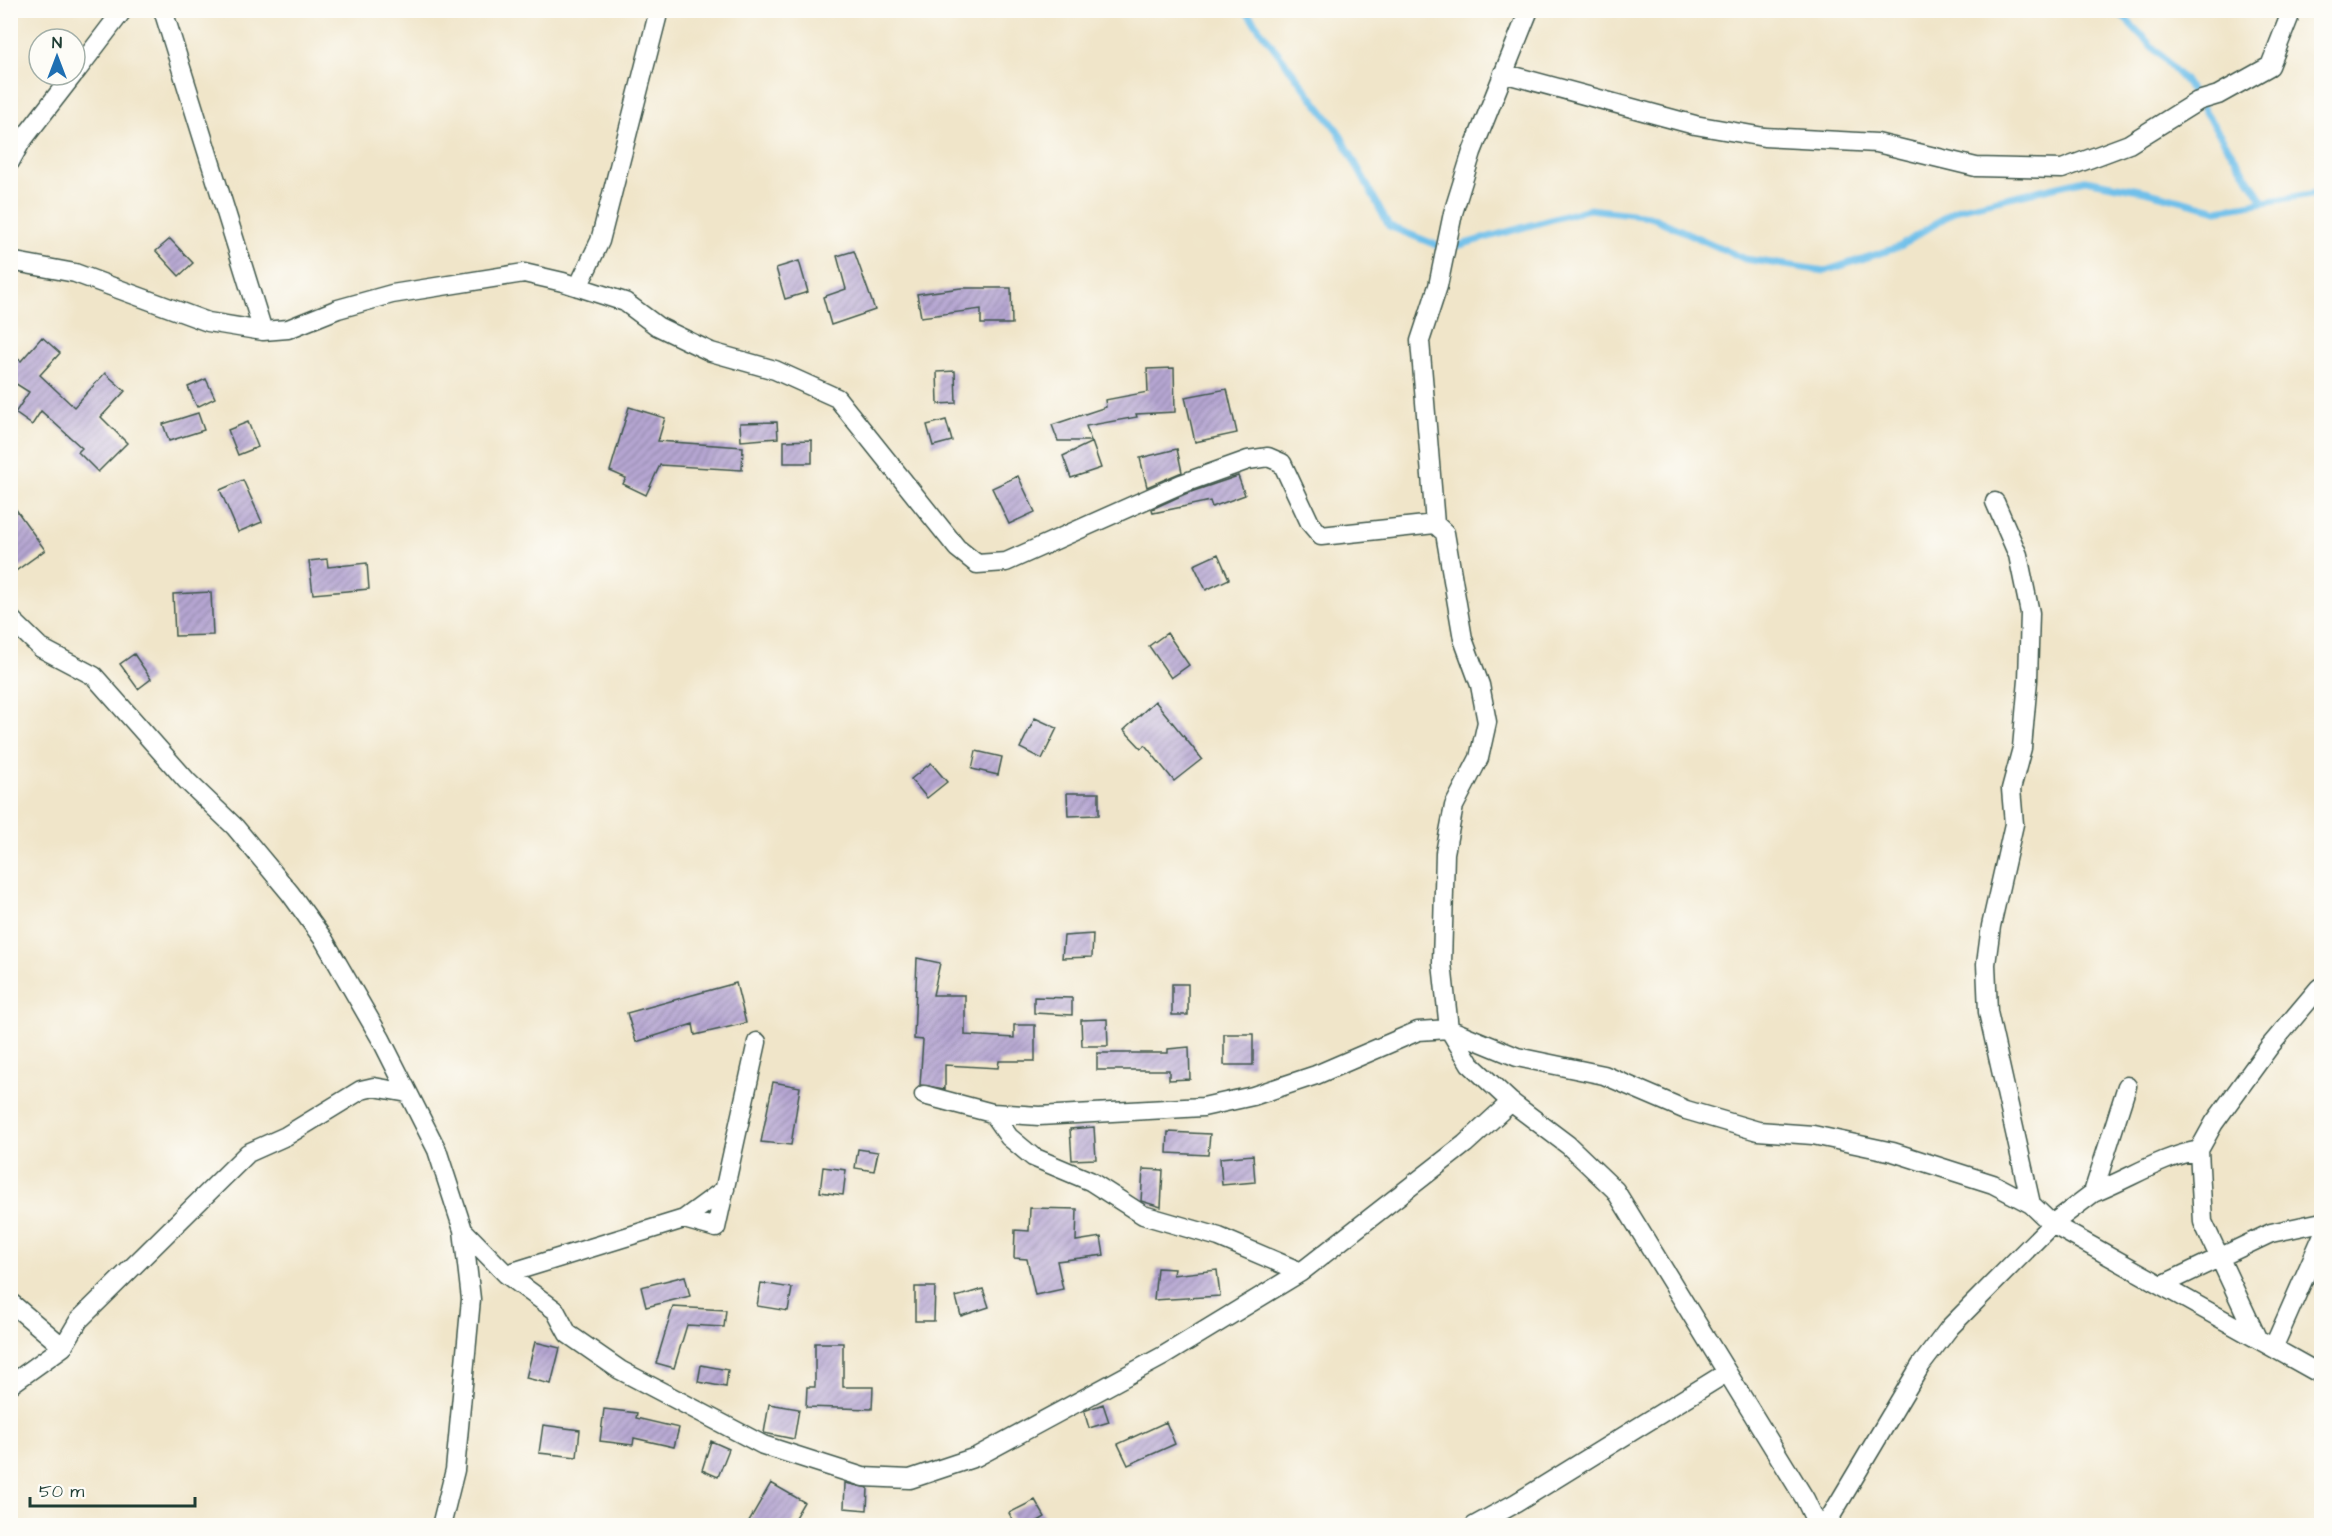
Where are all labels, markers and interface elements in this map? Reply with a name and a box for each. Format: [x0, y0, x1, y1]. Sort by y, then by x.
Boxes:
north arrow [27, 27, 87, 87]
text: N [52, 32, 62, 54]
scale bar [30, 1470, 195, 1508]
text: 50 m [39, 1479, 84, 1504]

